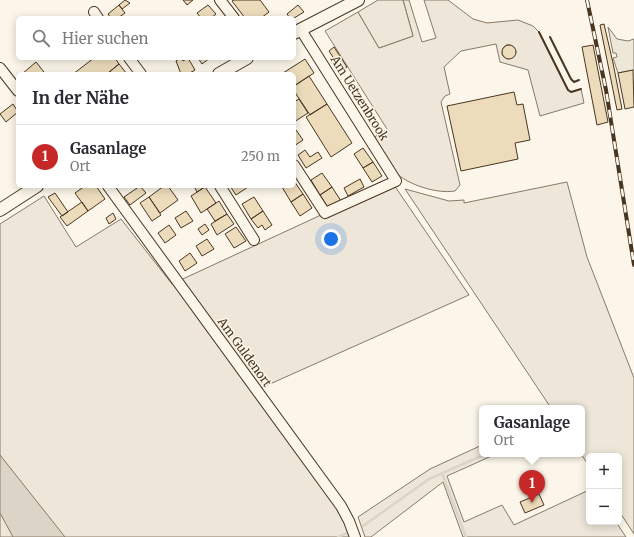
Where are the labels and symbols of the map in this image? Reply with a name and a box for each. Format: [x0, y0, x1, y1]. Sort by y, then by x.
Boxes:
street label: Am Uetzenbrook [327, 52, 392, 144]
your location [321, 229, 341, 249]
street label: Am Guldenort [214, 314, 275, 390]
pin: 1 [519, 470, 545, 503]

